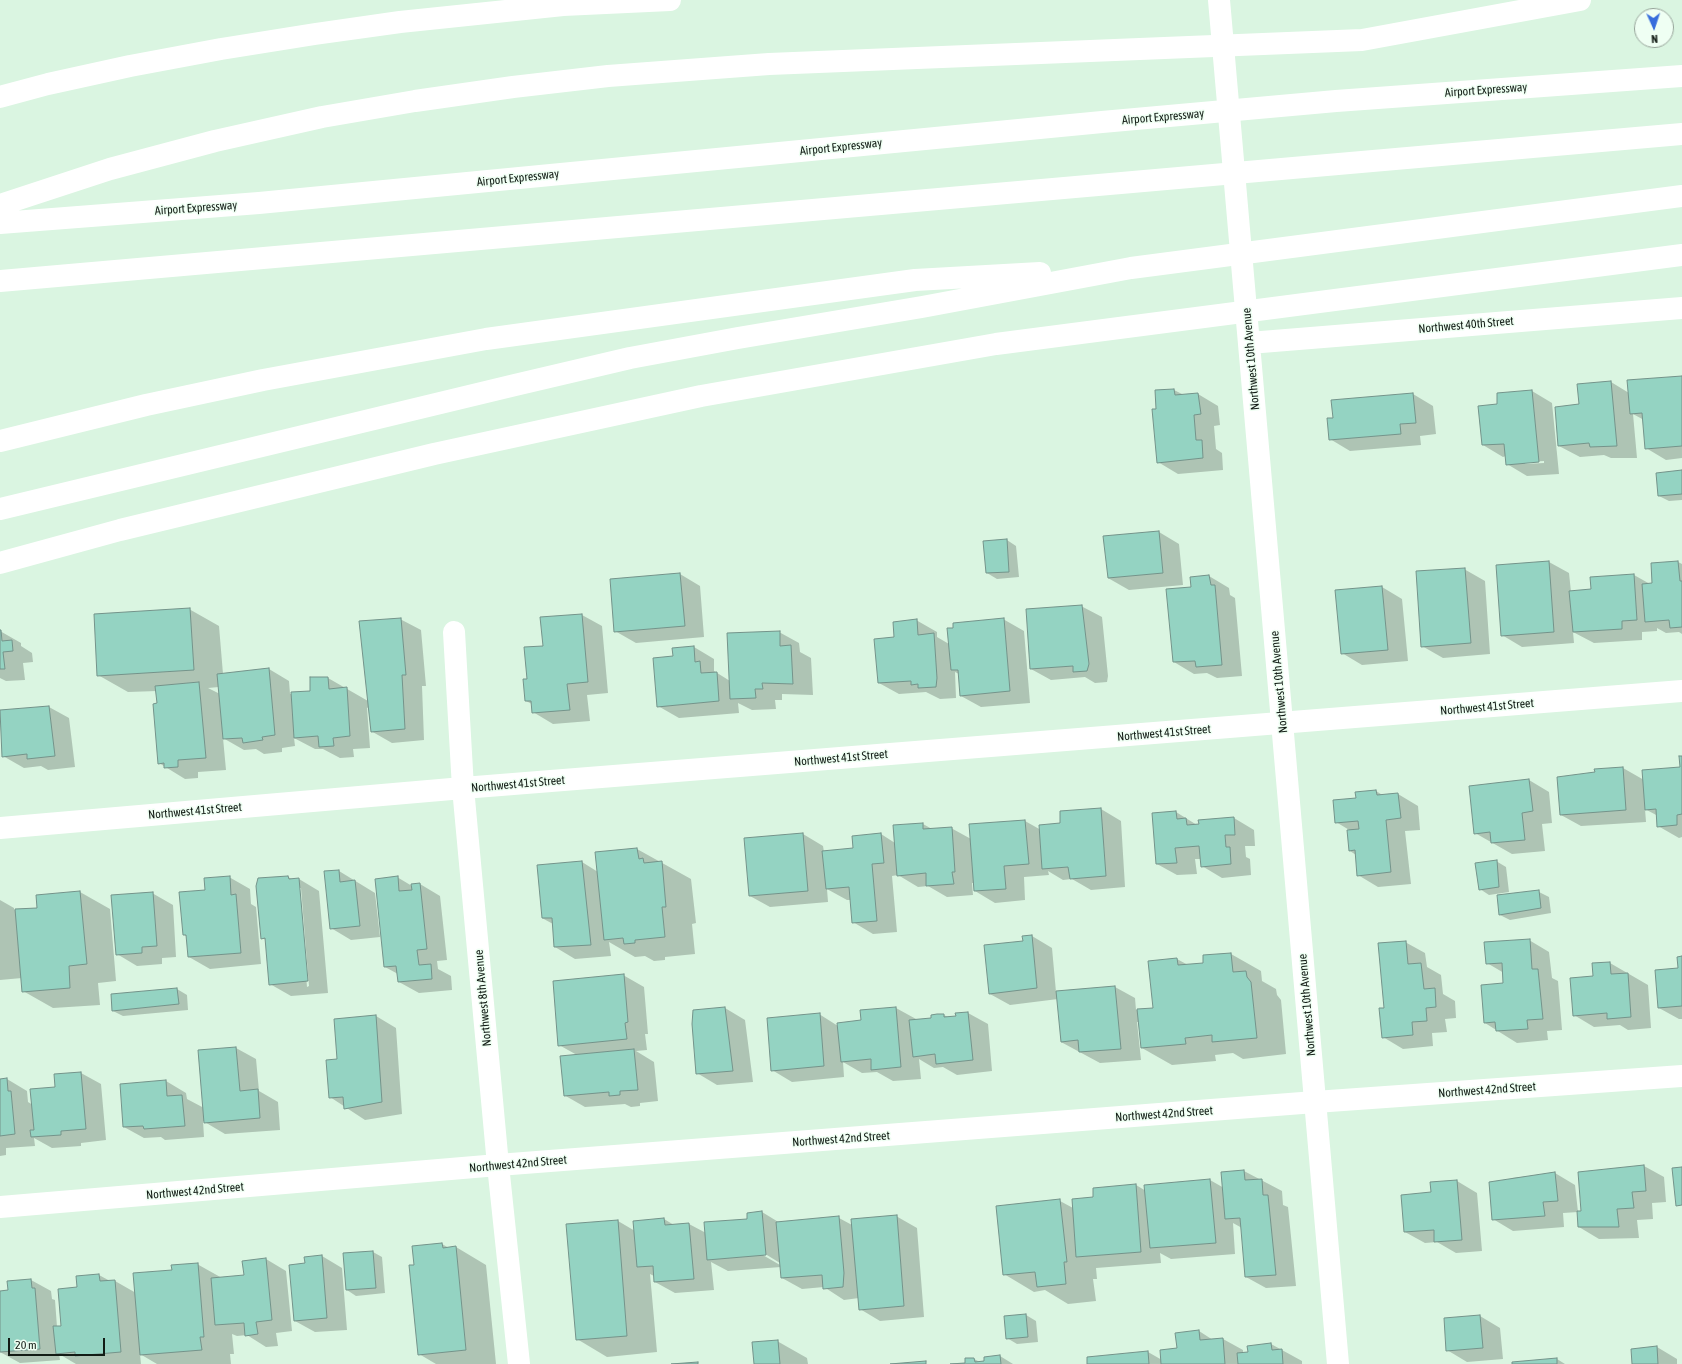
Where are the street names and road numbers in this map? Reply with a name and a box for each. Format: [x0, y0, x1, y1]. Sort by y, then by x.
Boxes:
street label: Airport Expressway [1444, 80, 1528, 100]
street label: Airport Expressway [1121, 106, 1205, 128]
street label: Airport Expressway [799, 136, 883, 158]
street label: Airport Expressway [476, 167, 560, 189]
street label: Airport Expressway [154, 198, 238, 218]
street label: Northwest 10th Avenue [1239, 307, 1263, 411]
street label: Northwest 40th Street [1418, 314, 1514, 336]
street label: Northwest 10th Avenue [1267, 630, 1291, 734]
street label: Northwest 41st Street [1439, 696, 1535, 718]
street label: Northwest 41st Street [1116, 722, 1212, 744]
street label: Northwest 41st Street [793, 747, 889, 769]
street label: Northwest 41st Street [470, 773, 566, 795]
street label: Northwest 41st Street [147, 800, 243, 822]
street label: Northwest 8th Avenue [472, 949, 494, 1047]
street label: Northwest 10th Avenue [1295, 953, 1319, 1057]
street label: Northwest 42nd Street [1438, 1079, 1536, 1101]
street label: Northwest 42nd Street [1115, 1103, 1213, 1125]
street label: Northwest 42nd Street [792, 1128, 890, 1150]
street label: Northwest 42nd Street [469, 1153, 567, 1175]
street label: Northwest 42nd Street [146, 1180, 244, 1202]

